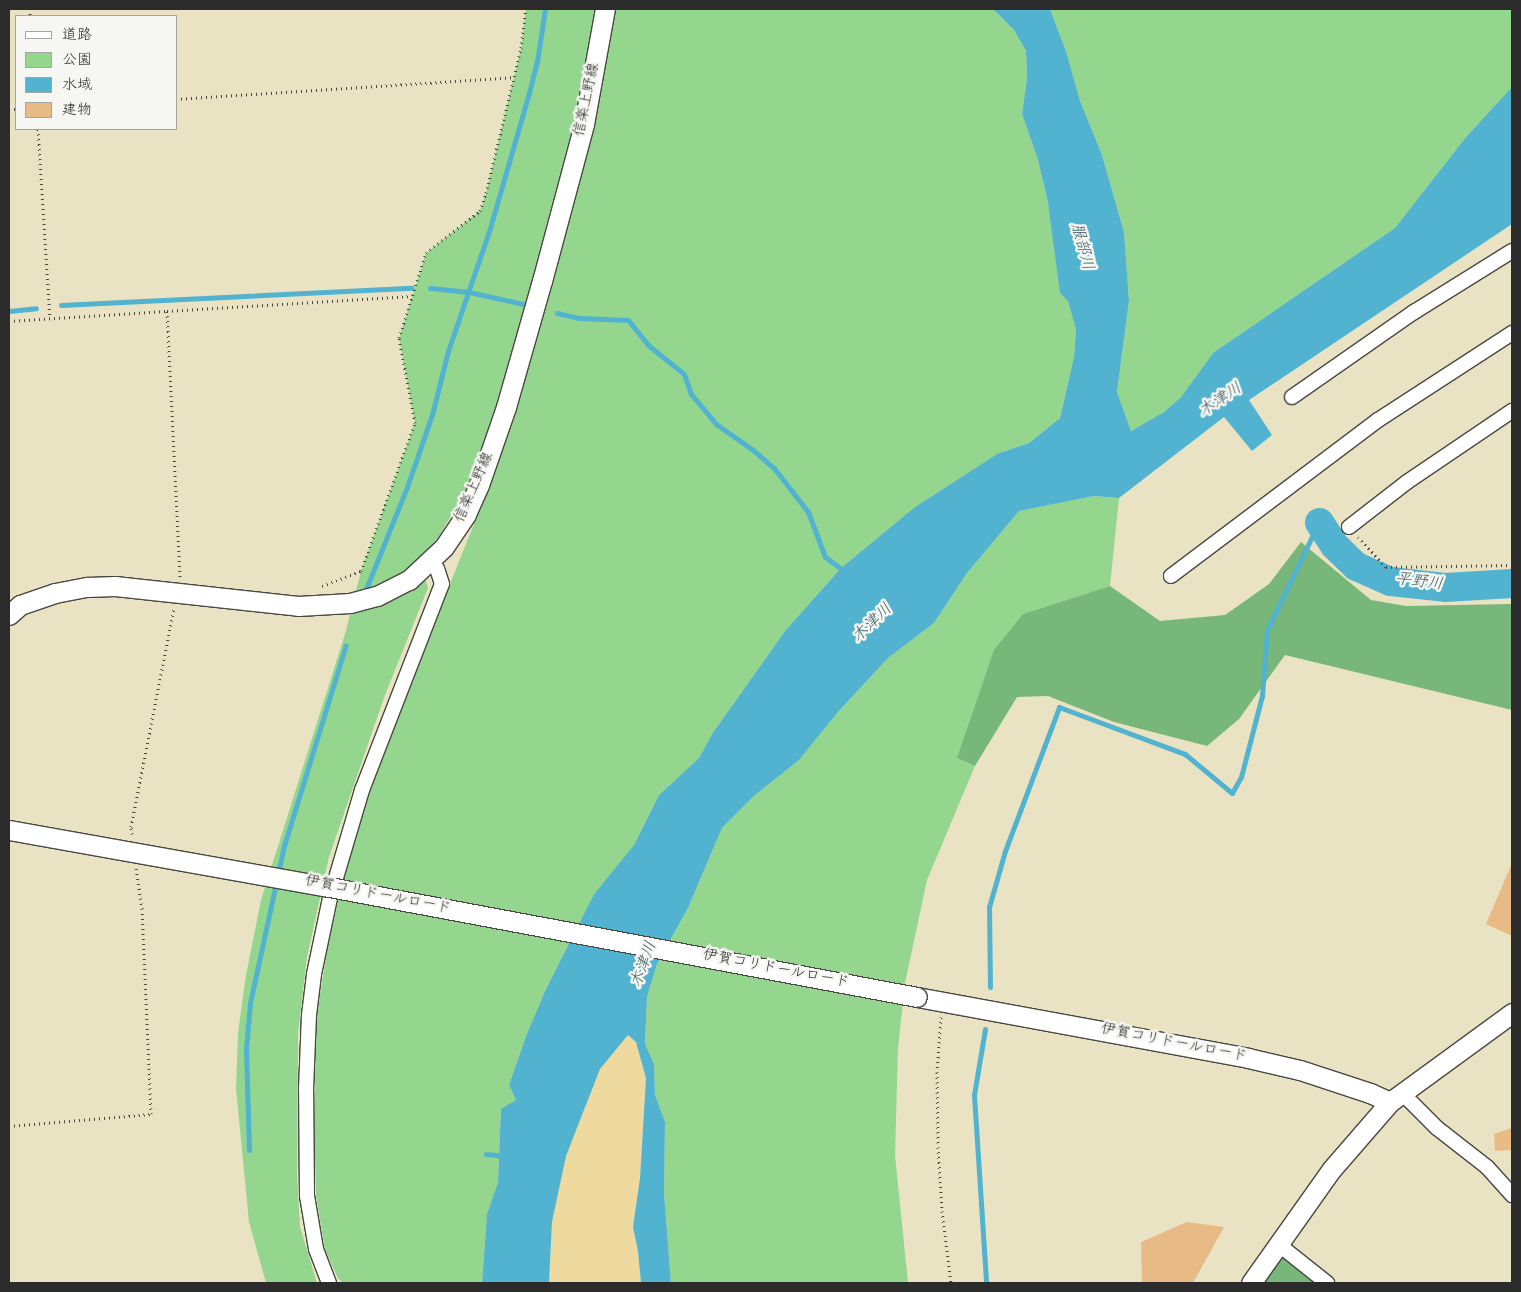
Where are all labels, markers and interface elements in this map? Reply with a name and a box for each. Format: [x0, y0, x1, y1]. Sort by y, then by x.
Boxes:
legend [15, 15, 178, 130]
text: 道路 [62, 25, 92, 47]
text: 公園 [62, 50, 92, 72]
street label: 信楽上野線 [571, 61, 605, 139]
text: 水域 [62, 75, 92, 97]
text: 建物 [62, 100, 92, 122]
water label: 服部川 [1066, 221, 1096, 273]
water label: 木津川 [1196, 380, 1246, 422]
street label: 信楽上野線 [452, 450, 498, 526]
water label: 平野川 [1394, 571, 1444, 595]
water label: 木津川 [849, 600, 897, 648]
street label: 伊賀コリドールロード [303, 873, 453, 919]
water label: 木津川 [628, 939, 662, 991]
street label: 伊賀コリドールロード [701, 947, 851, 993]
street label: 伊賀コリドールロード [1099, 1021, 1249, 1067]

